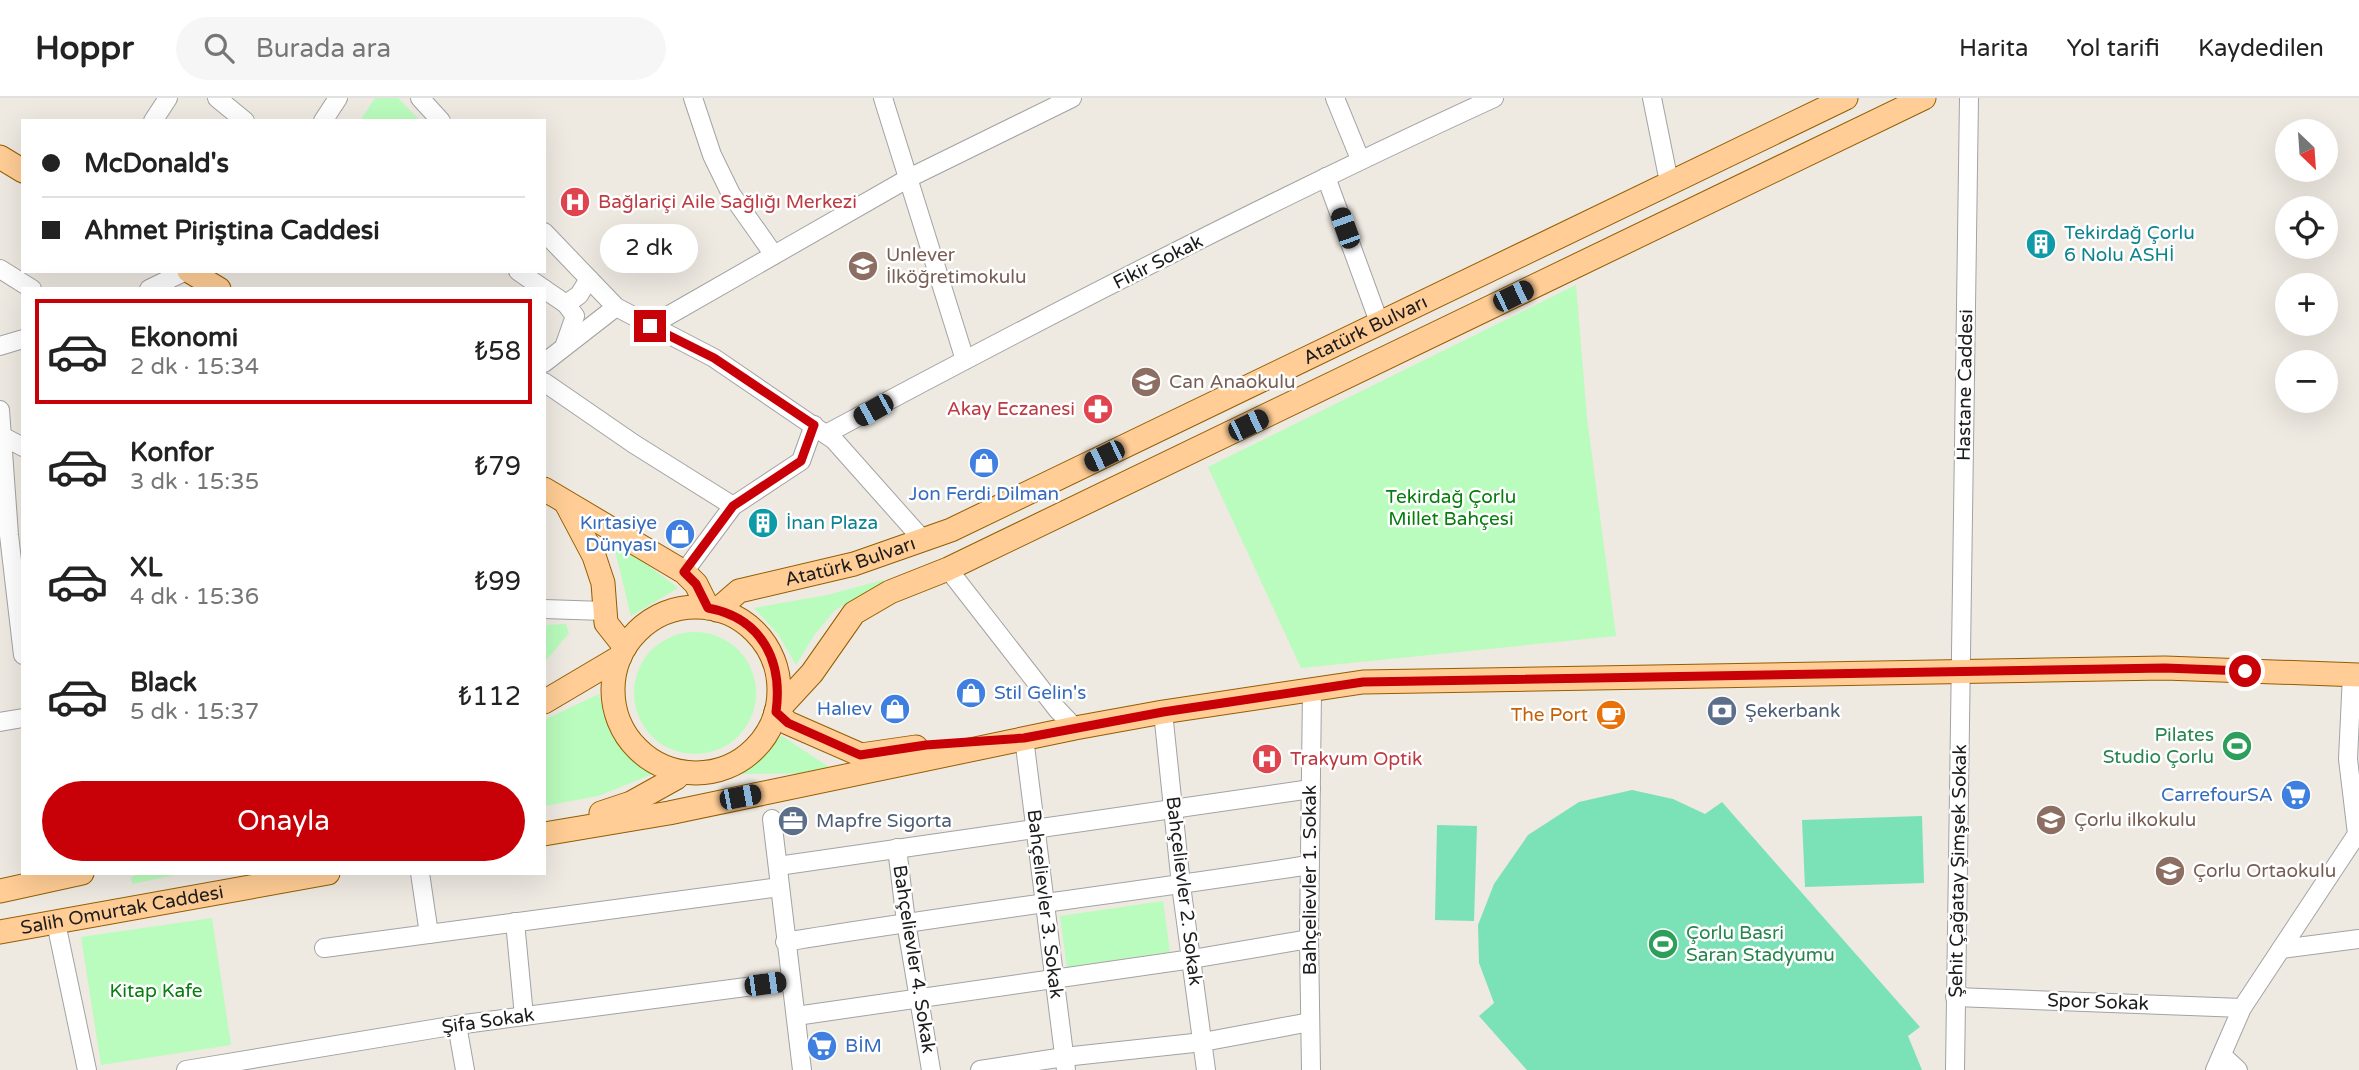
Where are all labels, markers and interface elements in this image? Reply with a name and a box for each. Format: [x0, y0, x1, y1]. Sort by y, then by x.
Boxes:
search box [176, 17, 666, 80]
text: Hoppr [35, 29, 134, 68]
icon: search [200, 29, 238, 67]
text: Burada ara [256, 33, 391, 64]
text: Harita [1959, 34, 2028, 63]
text: Yol tarifi [2066, 34, 2160, 63]
text: Kaydedilen [2198, 34, 2324, 63]
north arrow [2275, 119, 2338, 182]
map controls [2275, 119, 2338, 413]
text: McDonald's [84, 148, 229, 179]
hospital icon: Bağlariçi Aile Sağlığı Merkezi [558, 185, 592, 219]
place label: Bağlariçi Aile Sağlığı Merkezi [598, 191, 857, 213]
button: locate [2275, 196, 2338, 259]
car [1328, 205, 1363, 251]
text: Ahmet Piriştina Caddesi [84, 215, 380, 246]
place label: Tekirdağ Çorlu 6 Nolu ASHİ [2064, 222, 2195, 266]
callout: 2 dk [601, 224, 699, 274]
building icon: Tekirdağ Çorlu 6 Nolu ASHİ [2024, 227, 2058, 261]
street label: Fikir Sokak [1110, 230, 1206, 294]
text: 2 dk [625, 234, 673, 262]
place label: Unlever İlköğretimokulu [886, 244, 1027, 288]
school or university icon: Unlever İlköğretimokulu [846, 249, 880, 283]
button: + [2275, 273, 2338, 336]
car [1490, 277, 1537, 315]
street label: Atatürk Bulvarı [1300, 291, 1431, 369]
street label: Hastane Caddesi [1953, 309, 1977, 461]
route end [634, 310, 666, 342]
icon: car [46, 320, 109, 383]
text: Ekonomi [130, 322, 238, 353]
text: ₺58 [475, 336, 521, 367]
button: − [2275, 350, 2338, 413]
text: 2 dk · 15:34 [130, 353, 259, 381]
school or university icon: Can Anaokulu [1129, 365, 1163, 399]
place label: Can Anaokulu [1169, 371, 1295, 393]
car [850, 391, 897, 429]
pharmacy icon: Akay Eczanesi [1081, 392, 1115, 426]
place label: Akay Eczanesi [947, 398, 1075, 420]
car [1225, 406, 1272, 444]
icon: car [46, 435, 109, 498]
text: Konfor [130, 437, 214, 468]
car [1081, 437, 1128, 475]
shop icon: Jon Ferdi Dilman [967, 446, 1001, 480]
text: ₺79 [475, 451, 521, 482]
text: 3 dk · 15:35 [130, 468, 259, 496]
place label: Jon Ferdi Dilman [909, 483, 1059, 505]
park label: Tekirdağ Çorlu Millet Bahçesi [1386, 486, 1516, 530]
building icon: İnan Plaza [746, 506, 780, 540]
place label: Kırtasiye Dünyası [580, 512, 657, 556]
place label: İnan Plaza [786, 512, 878, 534]
shop icon: Kırtasiye Dünyası [663, 517, 697, 551]
street label: Atatürk Bulvarı [783, 532, 918, 591]
icon: car [46, 550, 109, 613]
text: XL [130, 552, 162, 583]
text: ₺99 [475, 566, 521, 597]
text: 4 dk · 15:36 [130, 583, 259, 611]
route start [2229, 655, 2261, 687]
icon: car [46, 665, 109, 728]
text: Black [130, 667, 197, 698]
shop icon: Stil Gelin's [954, 676, 988, 710]
text: ₺112 [458, 681, 521, 712]
place label: Stil Gelin's [994, 682, 1086, 704]
shop icon: Halıev [878, 692, 912, 726]
bank icon: Şekerbank [1705, 694, 1739, 728]
text: 5 dk · 15:37 [130, 698, 259, 726]
place label: Halıev [817, 698, 872, 720]
cafe icon: The Port [1594, 698, 1628, 732]
place label: Şekerbank [1745, 700, 1840, 722]
place label: The Port [1511, 704, 1588, 726]
place label: Pilates Studio Çorlu [2103, 724, 2214, 768]
sports icon: Pilates Studio Çorlu [2220, 729, 2254, 763]
hospital icon: Trakyum Optik [1250, 742, 1284, 776]
street label: Şehit Çağatay Şimşek Sokak [1945, 744, 1971, 998]
place label: Trakyum Optik [1290, 748, 1422, 770]
supermarket icon: CarrefourSA [2279, 778, 2313, 812]
button: Onayla [42, 781, 525, 861]
car [718, 783, 763, 811]
place label: CarrefourSA [2161, 784, 2273, 806]
street label: Bahçelievler 1. Sokak [1299, 785, 1321, 975]
street label: Bahçelievler 2. Sokak [1161, 795, 1207, 987]
school or university icon: Çorlu ilkokulu [2034, 803, 2068, 837]
office icon: Mapfre Sigorta [776, 804, 810, 838]
street label: Bahçelievler 3. Sokak [1022, 808, 1068, 1000]
place label: Çorlu ilkokulu [2074, 809, 2196, 831]
place label: Mapfre Sigorta [816, 810, 952, 832]
school or university icon: Çorlu Ortaokulu [2153, 854, 2187, 888]
place label: Çorlu Ortaokulu [2193, 860, 2336, 882]
street label: Bahçelievler 4. Sokak [888, 863, 940, 1055]
street label: Salih Omurtak Caddesi [19, 881, 225, 939]
place label: Çorlu Basri Saran Stadyumu [1686, 922, 1835, 966]
sports icon: Çorlu Basri Saran Stadyumu [1646, 927, 1680, 961]
car [743, 971, 788, 997]
park label: Kitap Kafe [110, 980, 202, 1002]
street label: Spor Sokak [2047, 989, 2149, 1015]
street label: Şifa Sokak [440, 1004, 536, 1038]
supermarket icon: BİM [805, 1029, 839, 1063]
place label: BİM [845, 1035, 882, 1057]

